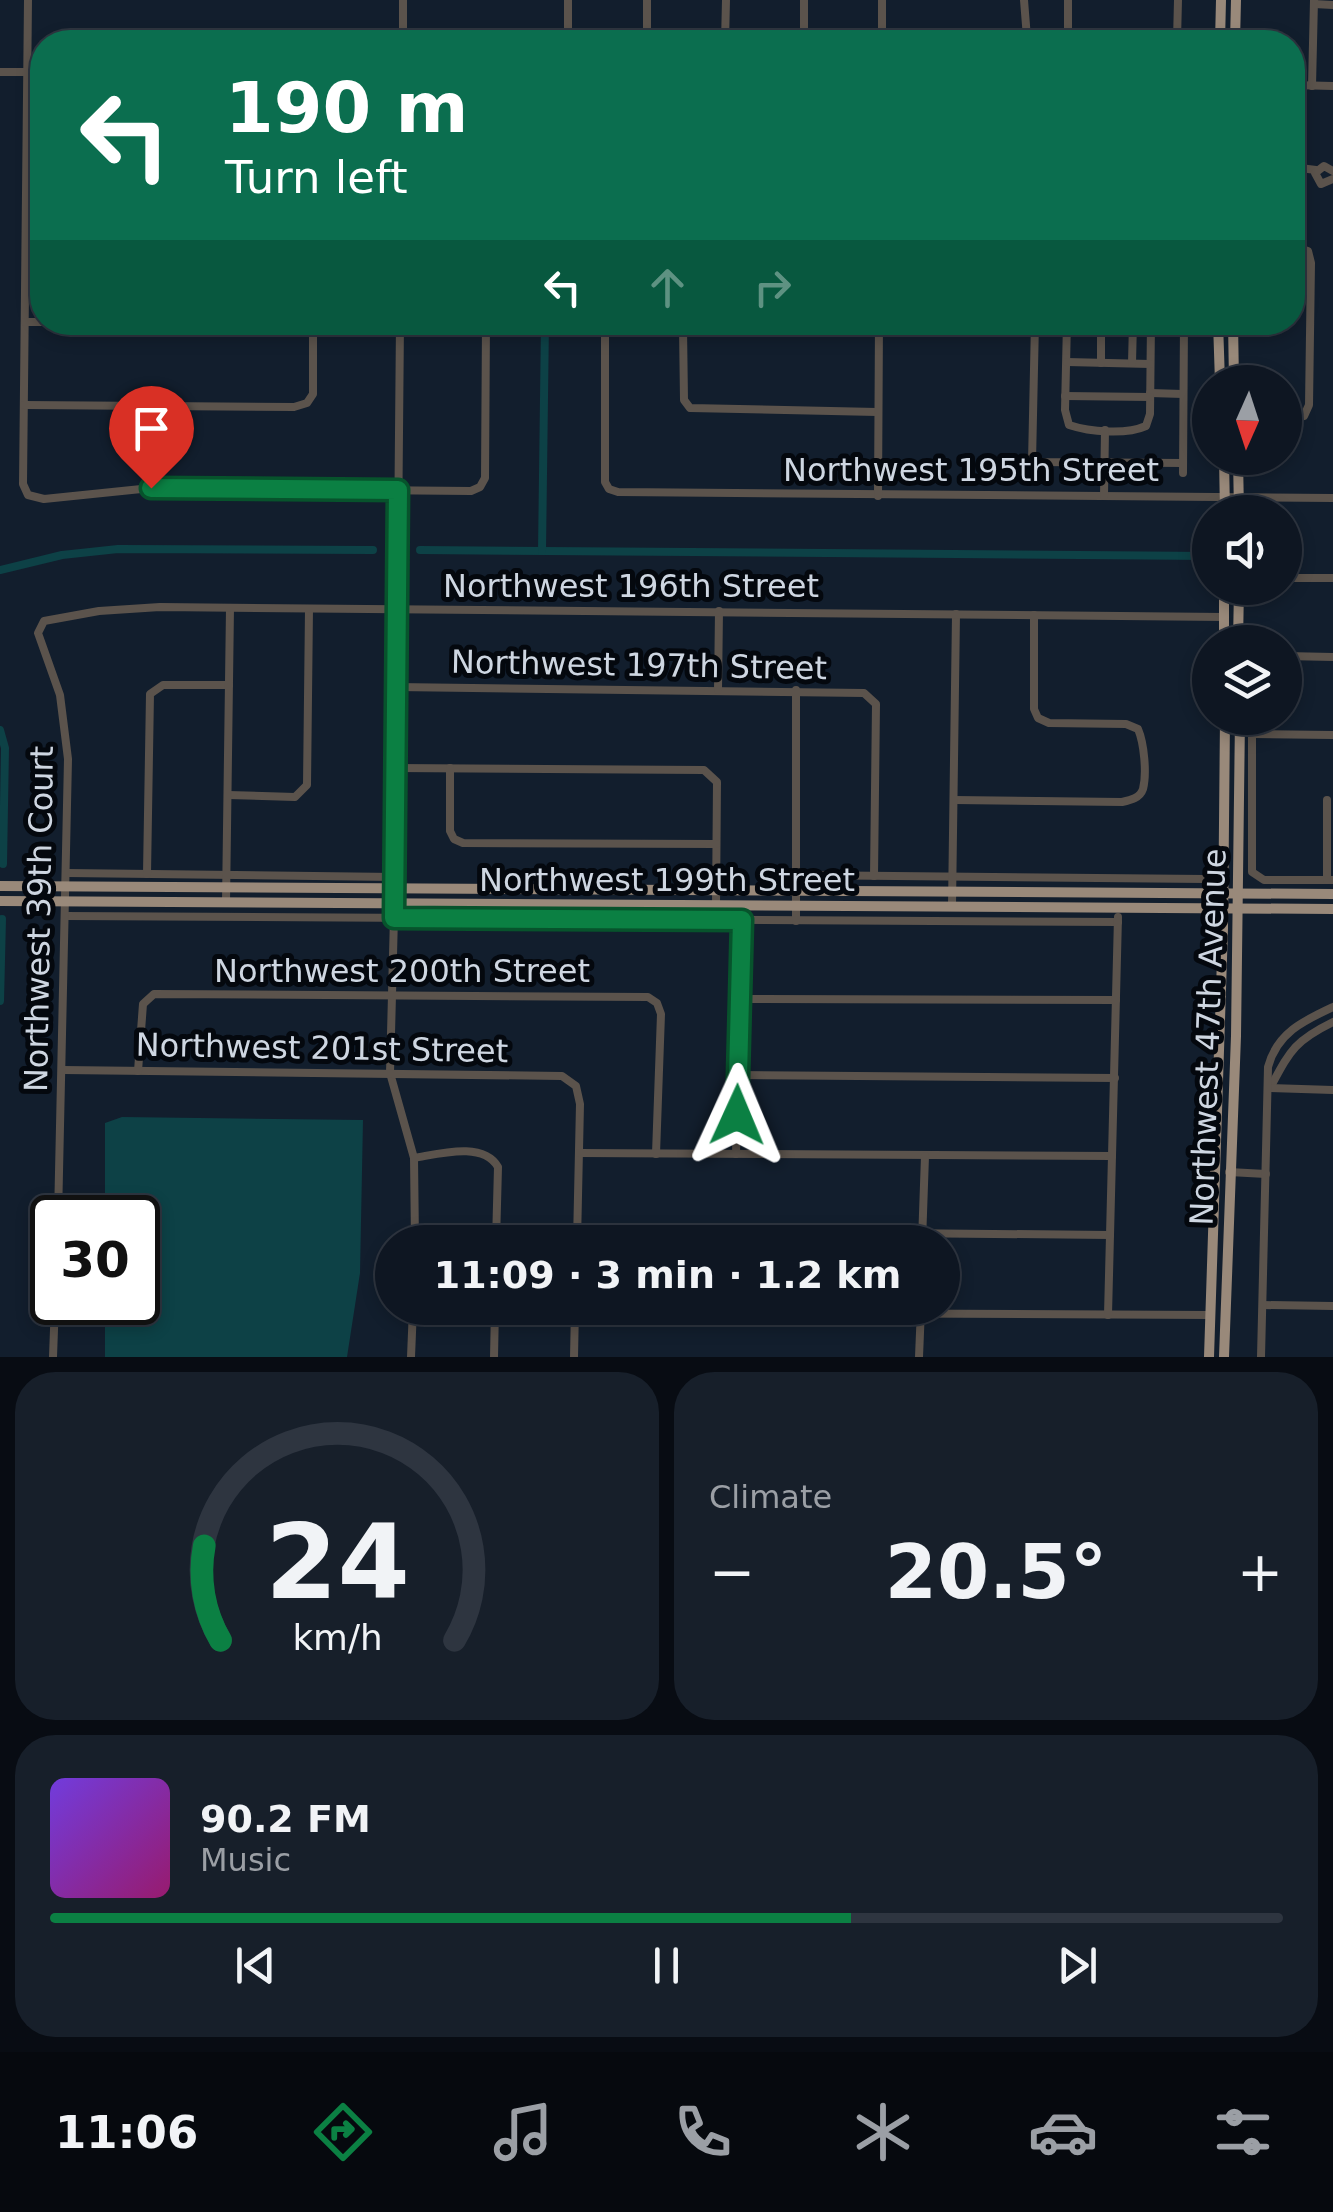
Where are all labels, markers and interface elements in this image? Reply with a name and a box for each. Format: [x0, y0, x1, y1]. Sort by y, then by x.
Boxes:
text: 190 m [225, 67, 468, 149]
icon: left [60, 70, 190, 200]
text: Turn left [225, 151, 408, 204]
icon: left [535, 260, 590, 315]
icon: ahead [640, 260, 695, 315]
icon: right [745, 260, 800, 315]
north arrow [1192, 365, 1302, 475]
map controls [1192, 365, 1302, 735]
pin [109, 386, 194, 489]
icon: arrive [124, 401, 179, 456]
street label: Northwest 195th Street [783, 451, 1159, 489]
button: sound [1192, 495, 1302, 605]
street label: Northwest 196th Street [443, 567, 819, 605]
button: layers [1192, 625, 1302, 735]
street label: Northwest 197th Street [451, 643, 827, 687]
street label: Northwest 39th Court [17, 746, 61, 1092]
street label: Northwest 47th Avenue [1182, 848, 1234, 1226]
street label: Northwest 199th Street [479, 861, 855, 899]
street label: Northwest 200th Street [214, 952, 590, 990]
street label: Northwest 201st Street [135, 1026, 509, 1070]
position arrow [685, 1063, 789, 1167]
speed limit sign: 30 [30, 1195, 160, 1325]
text: 11:09 · 3 min · 1.2 km [434, 1253, 901, 1297]
text: Climate [709, 1478, 832, 1516]
text: 24 [265, 1501, 409, 1623]
text: 20.5° [885, 1528, 1107, 1616]
text: − [709, 1540, 755, 1604]
text: + [1237, 1540, 1283, 1604]
text: km/h [292, 1617, 382, 1658]
text: 90.2 FM [200, 1797, 371, 1841]
text: Music [200, 1841, 291, 1879]
icon: previous [228, 1938, 283, 1993]
icon: pause [639, 1938, 694, 1993]
icon: next [1050, 1938, 1105, 1993]
icon: directions [308, 2097, 378, 2167]
icon: music [488, 2097, 558, 2167]
icon: phone [668, 2097, 738, 2167]
icon: climate [848, 2097, 918, 2167]
icon: car [1028, 2097, 1098, 2167]
icon: filters [1208, 2097, 1278, 2167]
text: 11:06 [55, 2106, 198, 2159]

